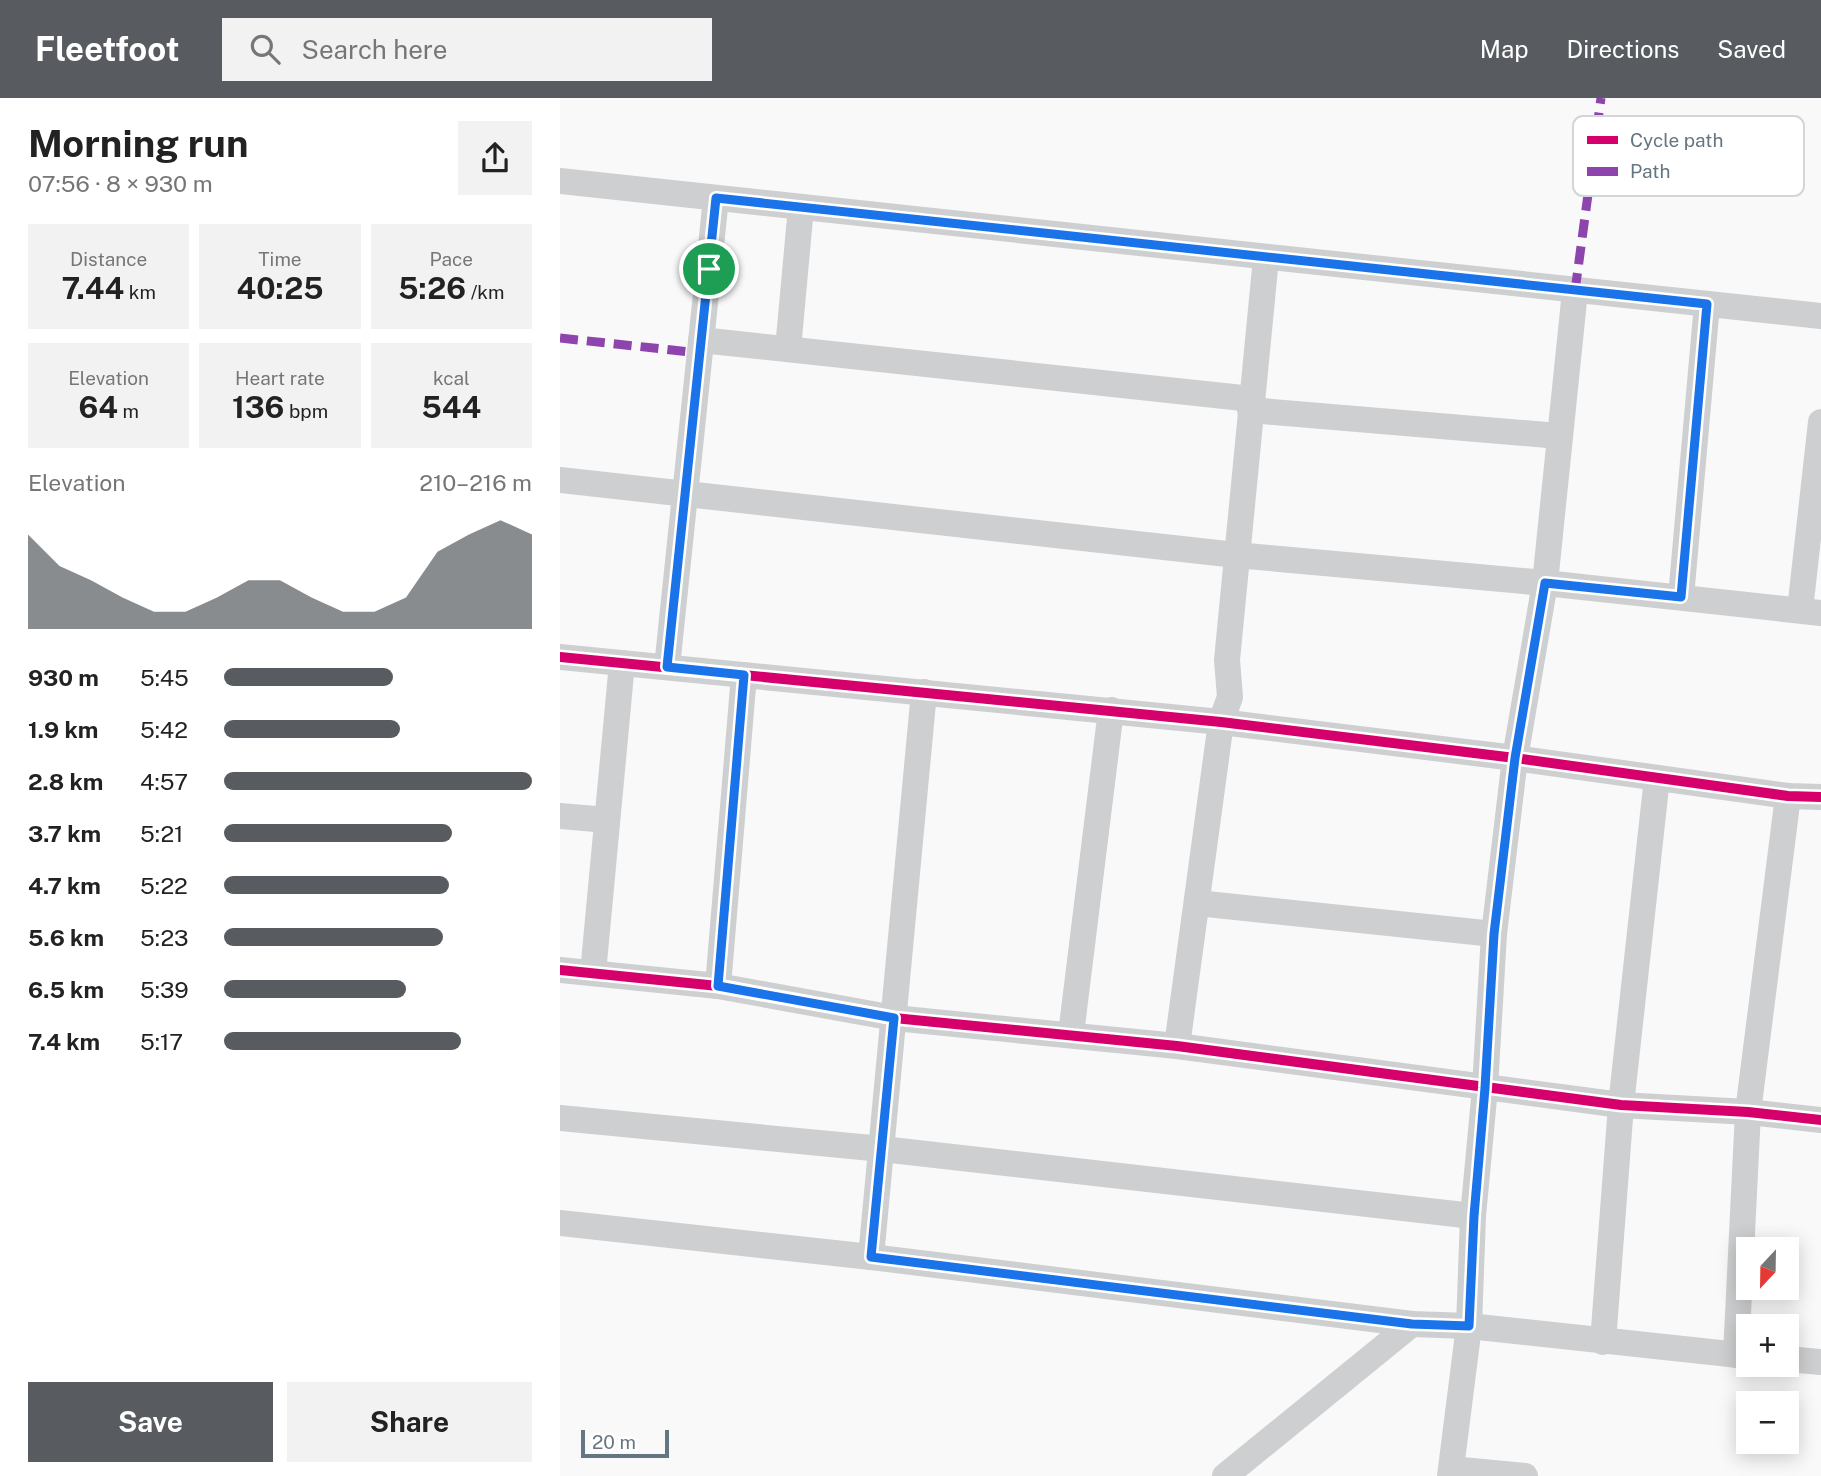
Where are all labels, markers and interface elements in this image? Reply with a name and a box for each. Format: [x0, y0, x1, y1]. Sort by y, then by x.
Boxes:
search box [222, 18, 712, 81]
text: Fleetfoot [35, 30, 180, 68]
icon: search [246, 30, 284, 68]
text: Search here [302, 34, 448, 65]
text: Map [1480, 35, 1529, 63]
text: Directions [1567, 35, 1679, 63]
text: Saved [1717, 35, 1786, 63]
legend [1573, 116, 1804, 196]
text: Morning run [28, 121, 249, 166]
button: share [458, 121, 532, 195]
text: Cycle path [1630, 129, 1723, 151]
text: Path [1630, 160, 1670, 182]
text: 07:56 · 8 × 930 m [28, 170, 213, 197]
pin [679, 239, 739, 299]
text: Distance [70, 248, 147, 270]
text: Time [258, 248, 302, 270]
text: Pace [430, 248, 473, 270]
icon: arrive [690, 250, 728, 288]
text: 7.44 [61, 270, 124, 306]
text: 40:25 [236, 270, 324, 306]
text: 5:26 [398, 270, 466, 306]
text: km [124, 281, 156, 303]
text: /km [466, 281, 504, 303]
text: Elevation [68, 367, 149, 389]
text: Heart rate [235, 367, 325, 389]
text: kcal [433, 367, 470, 389]
text: 64 [78, 389, 118, 425]
text: 136 [232, 389, 284, 425]
text: 544 [422, 389, 481, 425]
text: m [118, 400, 139, 422]
text: bpm [284, 400, 328, 422]
text: Elevation [28, 469, 126, 496]
text: 210–216 m [419, 469, 532, 496]
text: 930 m [28, 664, 99, 691]
text: 5:45 [140, 664, 189, 691]
text: 1.9 km [28, 716, 98, 743]
text: 5:42 [140, 716, 188, 743]
text: 2.8 km [28, 768, 103, 795]
text: 4:57 [140, 768, 188, 795]
text: 3.7 km [28, 820, 101, 847]
text: 5:21 [140, 820, 183, 847]
text: 4.7 km [28, 872, 101, 899]
text: 5:22 [140, 872, 188, 899]
text: 5.6 km [28, 924, 104, 951]
text: 5:23 [140, 924, 189, 951]
text: 6.5 km [28, 976, 104, 1003]
text: 5:39 [140, 976, 189, 1003]
text: 7.4 km [28, 1028, 100, 1055]
text: 5:17 [140, 1028, 183, 1055]
north arrow [1736, 1237, 1799, 1300]
map controls [1736, 1237, 1799, 1454]
button: + [1736, 1314, 1799, 1377]
button: Save [28, 1382, 273, 1462]
button: Share [287, 1382, 532, 1462]
button: − [1736, 1391, 1799, 1454]
scale bar [581, 1427, 668, 1459]
text: 20 m [592, 1431, 636, 1453]

